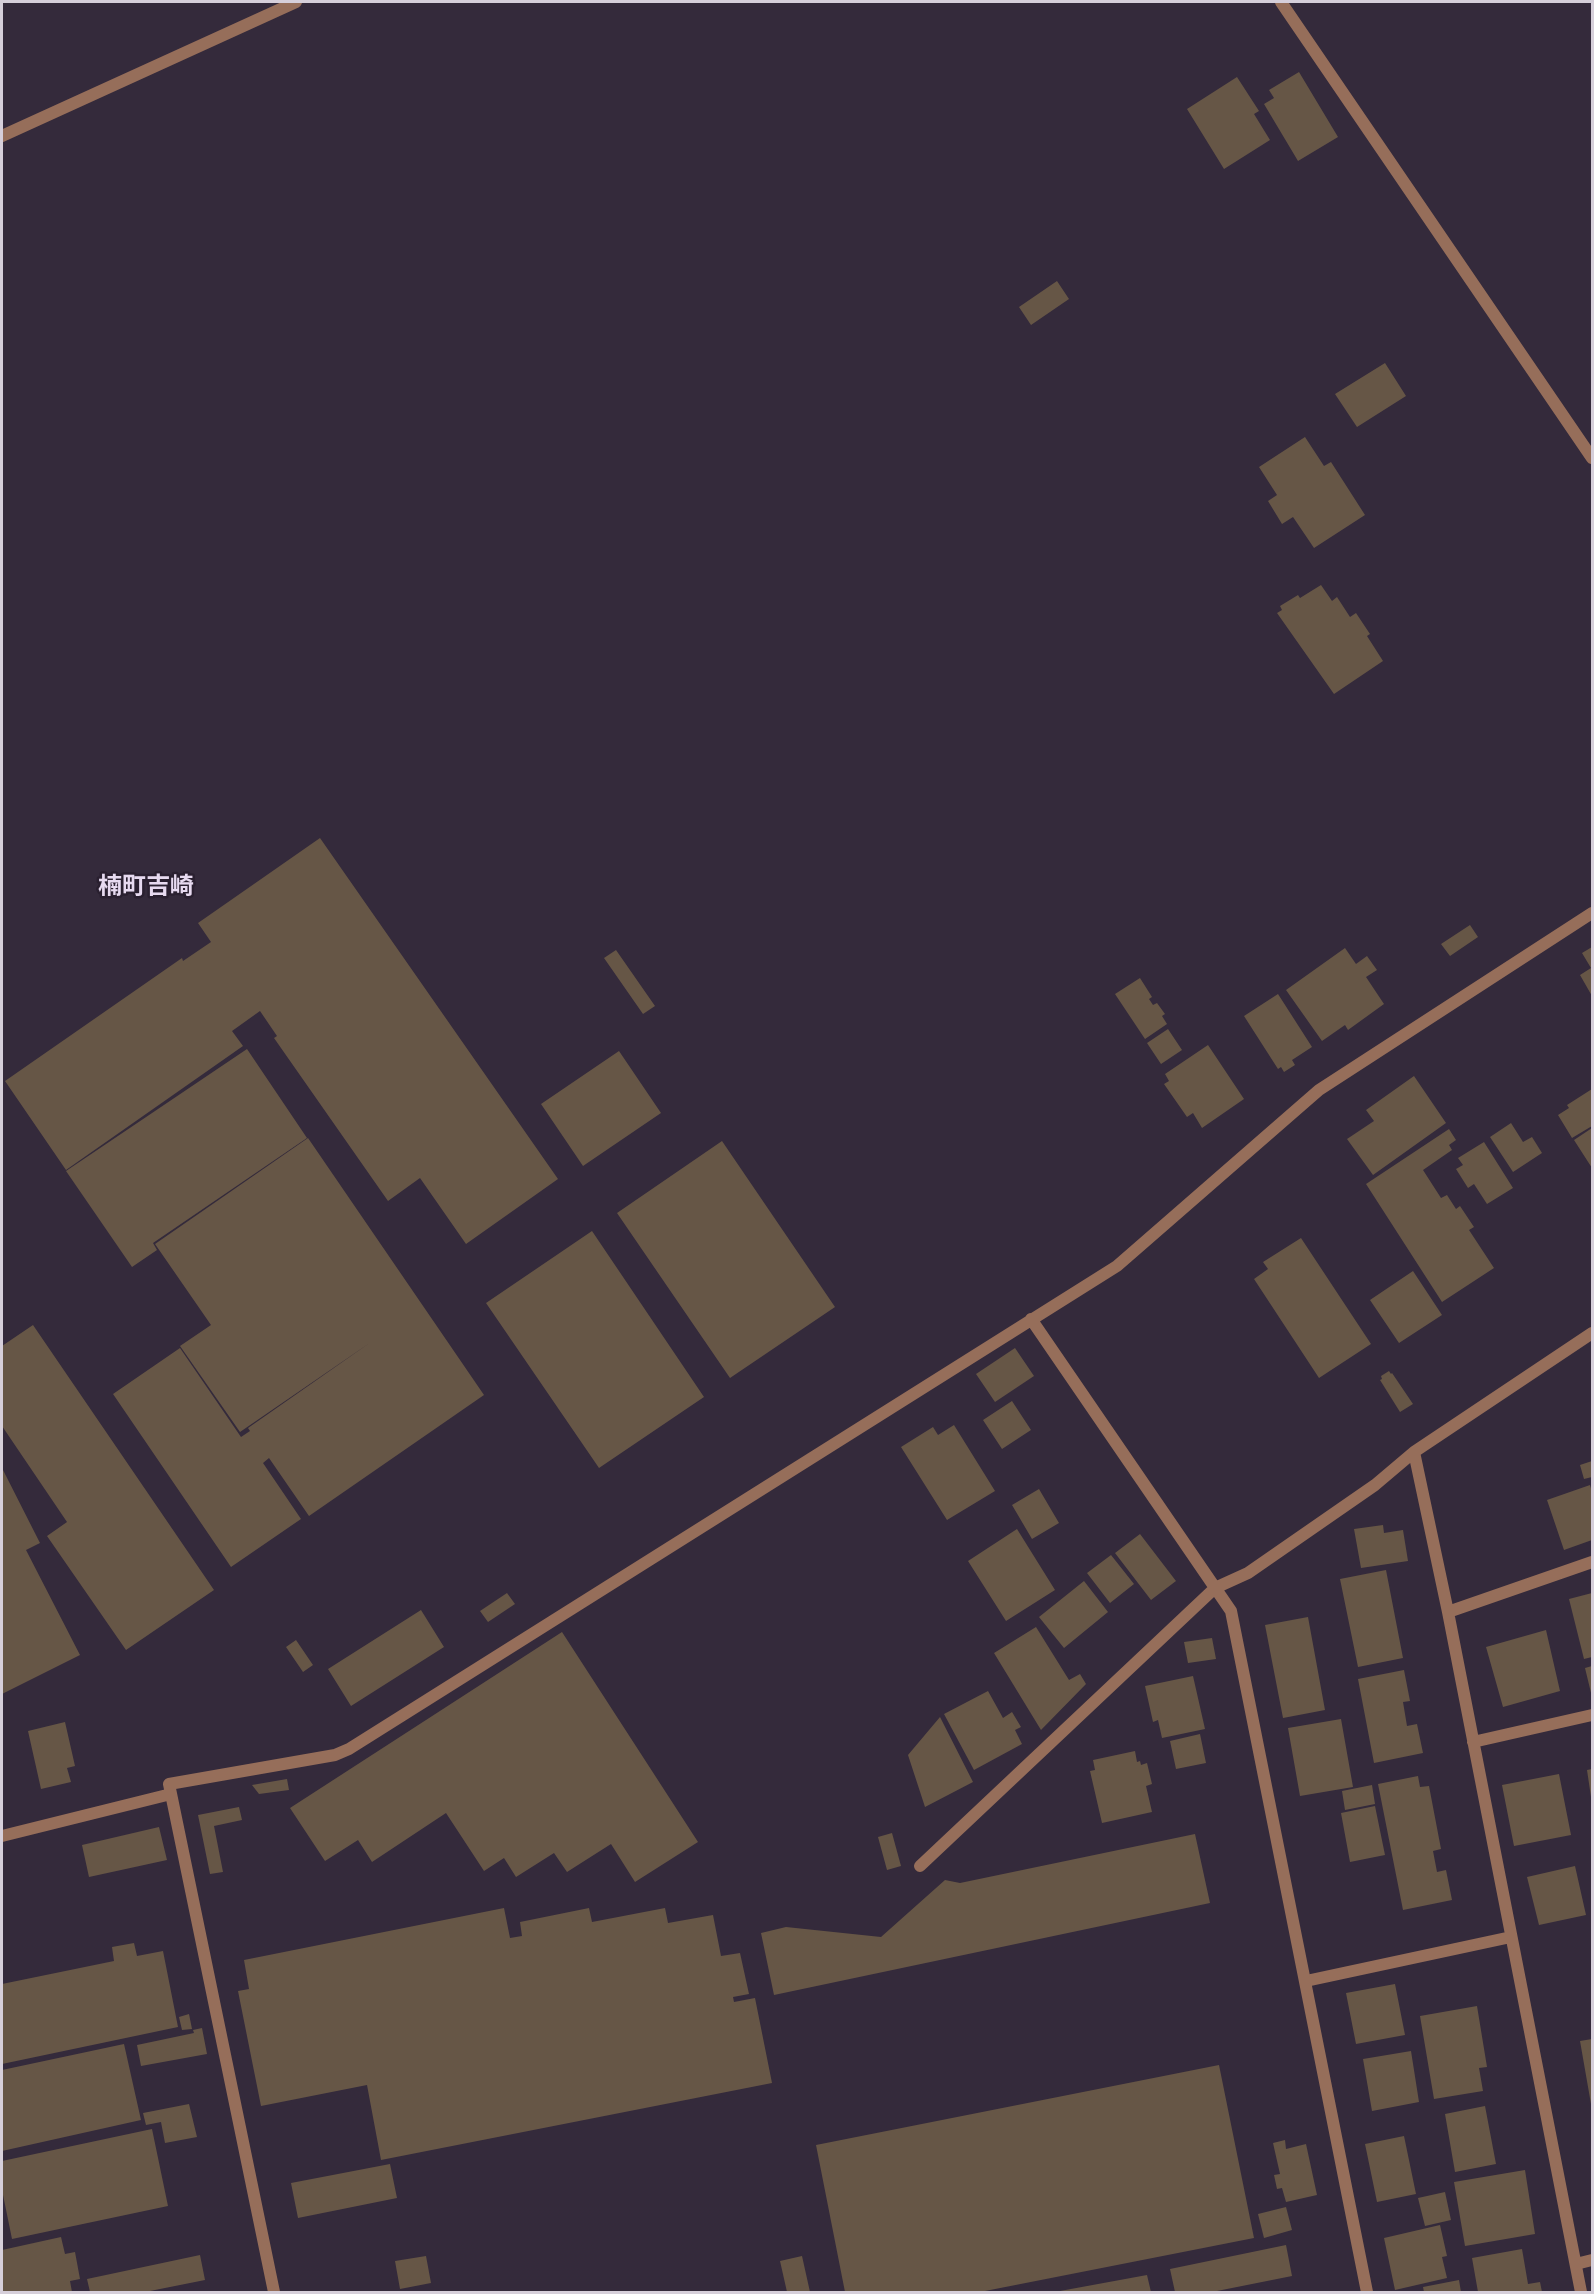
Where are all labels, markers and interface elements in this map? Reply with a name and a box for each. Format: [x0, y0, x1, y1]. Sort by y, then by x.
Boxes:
district label: 楠町吉崎 [98, 874, 194, 902]

